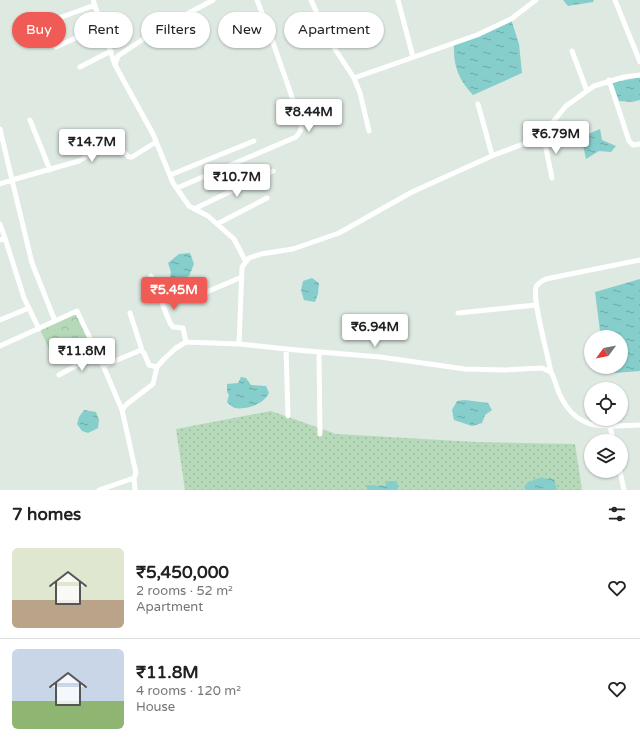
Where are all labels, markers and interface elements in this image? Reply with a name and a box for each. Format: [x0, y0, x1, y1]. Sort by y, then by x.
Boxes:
chip: Buy [12, 12, 66, 48]
chip: Rent [74, 12, 133, 48]
chip: Filters [141, 12, 210, 48]
chip: New [218, 12, 276, 48]
chip: Apartment [284, 12, 384, 48]
pin: ₹8.44M [276, 99, 342, 133]
text: ₹8.44M [285, 104, 333, 120]
pin: ₹6.79M [523, 121, 589, 155]
text: ₹6.79M [532, 126, 580, 142]
pin: ₹14.7M [59, 129, 125, 163]
text: ₹14.7M [68, 134, 116, 150]
pin: ₹10.7M [204, 164, 270, 198]
text: ₹10.7M [213, 169, 261, 185]
pin: ₹5.45M [141, 277, 207, 311]
text: ₹5.45M [150, 282, 198, 298]
pin: ₹6.94M [342, 314, 408, 348]
text: ₹6.94M [351, 319, 399, 335]
north arrow [584, 330, 628, 374]
map controls [584, 330, 628, 478]
pin: ₹11.8M [49, 338, 115, 372]
text: ₹11.8M [58, 343, 106, 359]
button: locate [584, 382, 628, 426]
button: layers [584, 434, 628, 478]
icon: filters [606, 503, 628, 525]
text: 7 homes [12, 504, 81, 525]
text: ₹5,450,000 [136, 562, 229, 583]
icon: home [44, 564, 92, 612]
icon: heart [606, 577, 628, 599]
text: 2 rooms · 52 m² [136, 583, 233, 599]
text: Apartment [136, 599, 203, 615]
text: ₹11.8M [136, 662, 199, 683]
icon: home [44, 665, 92, 713]
icon: heart [606, 678, 628, 700]
text: 4 rooms · 120 m² [136, 683, 241, 699]
text: House [136, 699, 175, 715]

